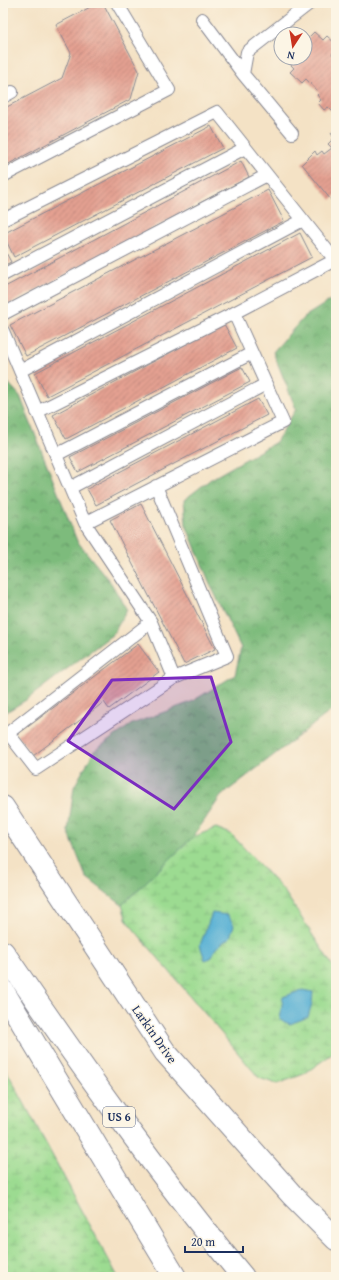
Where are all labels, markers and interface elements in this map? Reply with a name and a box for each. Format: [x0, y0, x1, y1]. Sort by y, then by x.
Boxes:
north arrow [273, 26, 313, 66]
text: N [285, 47, 296, 64]
street label: Larkin Drive [127, 1001, 182, 1067]
road number: US 6 [103, 1107, 135, 1127]
scale bar [185, 1228, 243, 1254]
text: 20 m [191, 1233, 215, 1250]

